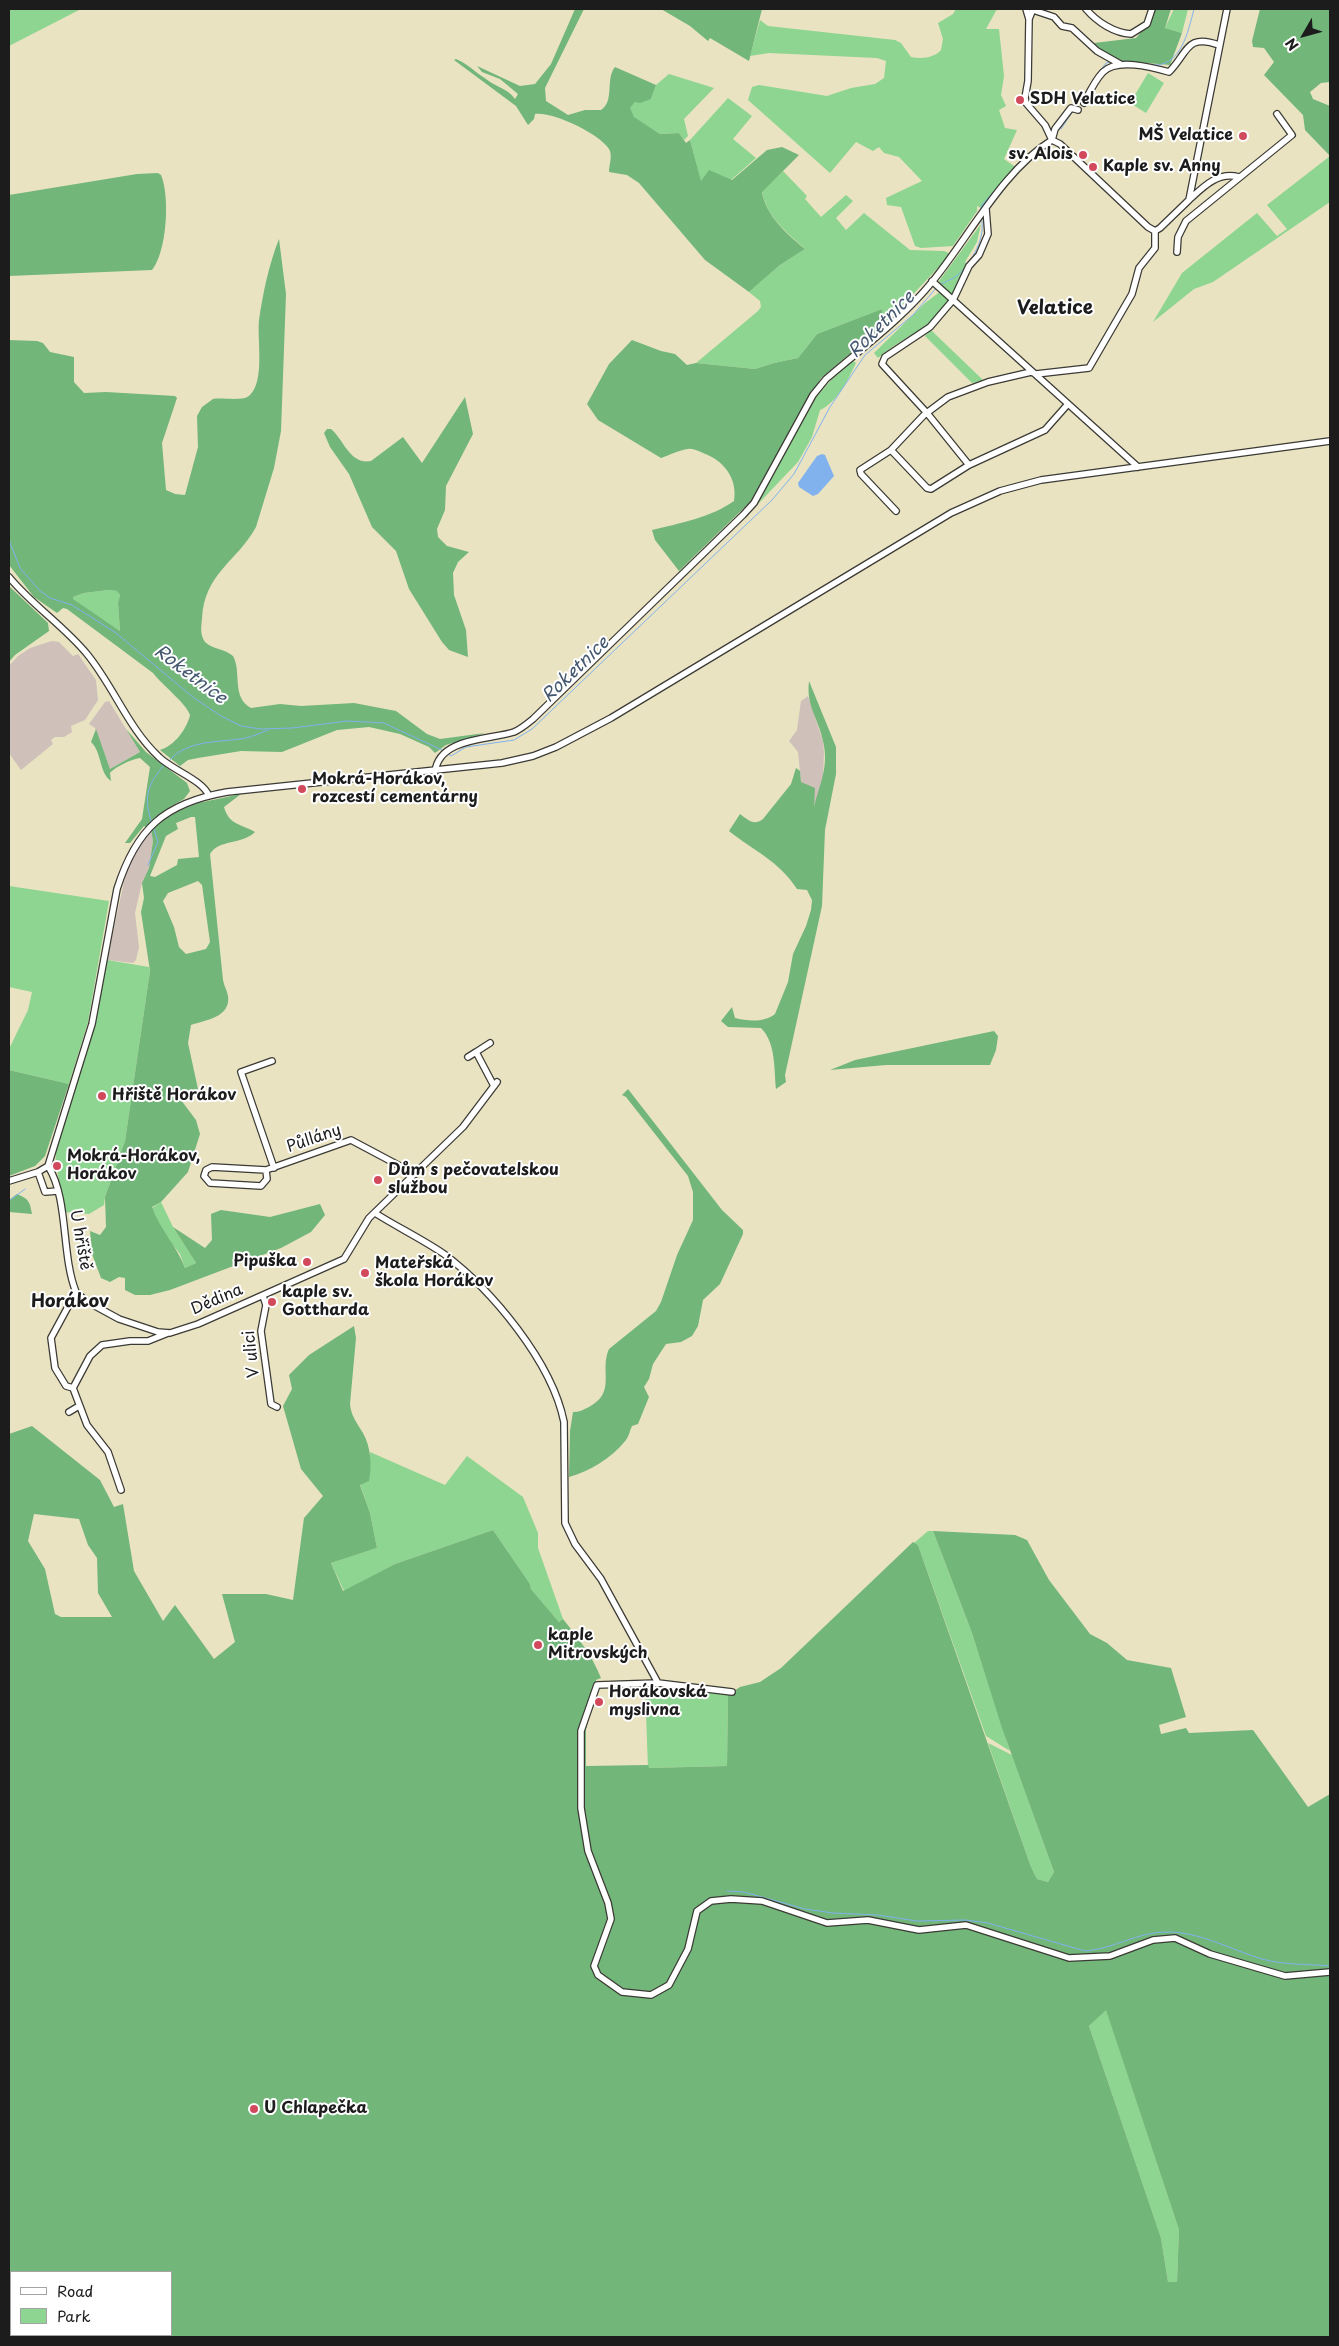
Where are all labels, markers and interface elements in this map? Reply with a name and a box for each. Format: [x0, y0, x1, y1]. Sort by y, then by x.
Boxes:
north arrow [1279, 10, 1329, 60]
text: N [1280, 34, 1303, 55]
place label: SDH Velatice [1030, 90, 1135, 110]
marker: SDH Velatice [1014, 94, 1026, 106]
place label: MŠ Velatice [1139, 126, 1233, 146]
marker: MŠ Velatice [1237, 130, 1249, 142]
place label: sv. Alois [1009, 145, 1073, 165]
marker: sv. Alois [1077, 149, 1089, 161]
place label: Kaple sv. Anny [1103, 157, 1221, 177]
marker: Kaple sv. Anny [1087, 161, 1099, 173]
water label: Roketnice [844, 287, 920, 363]
district label: Velatice [1017, 298, 1093, 320]
water label: Roketnice [538, 633, 614, 707]
water label: Roketnice [150, 641, 230, 709]
place label: Mokrá-Horákov, rozcestí cementárny [312, 770, 478, 808]
marker: Mokrá-Horákov, rozcestí cementárny [296, 783, 308, 795]
place label: Hřiště Horákov [112, 1086, 236, 1106]
marker: Hřiště Horákov [96, 1090, 108, 1102]
street label: Půllány [284, 1121, 344, 1157]
place label: Mokrá-Horákov, Horákov [67, 1147, 200, 1185]
marker: Mokrá-Horákov, Horákov [51, 1160, 63, 1172]
place label: Dům s pečovatelskou službou [388, 1161, 559, 1199]
marker: Dům s pečovatelskou službou [372, 1174, 384, 1186]
street label: U hřiště [65, 1208, 95, 1272]
place label: Pipuška [233, 1252, 297, 1272]
place label: Mateřská škola Horákov [375, 1254, 493, 1292]
marker: Pipuška [301, 1256, 313, 1268]
marker: Mateřská škola Horákov [359, 1267, 371, 1279]
street label: Dědina [188, 1281, 246, 1319]
place label: kaple sv. Gottharda [282, 1283, 369, 1321]
district label: Horákov [31, 1291, 109, 1313]
marker: kaple sv. Gottharda [266, 1296, 278, 1308]
street label: V ulici [240, 1329, 264, 1379]
place label: kaple Mitrovských [548, 1626, 648, 1664]
marker: kaple Mitrovských [532, 1639, 544, 1651]
place label: Horákovská myslivna [609, 1683, 708, 1721]
marker: Horákovská myslivna [593, 1696, 605, 1708]
place label: U Chlapečka [264, 2099, 367, 2119]
marker: U Chlapečka [248, 2103, 260, 2115]
legend [10, 2271, 172, 2336]
text: Road [57, 2279, 93, 2302]
text: Park [57, 2304, 91, 2327]

